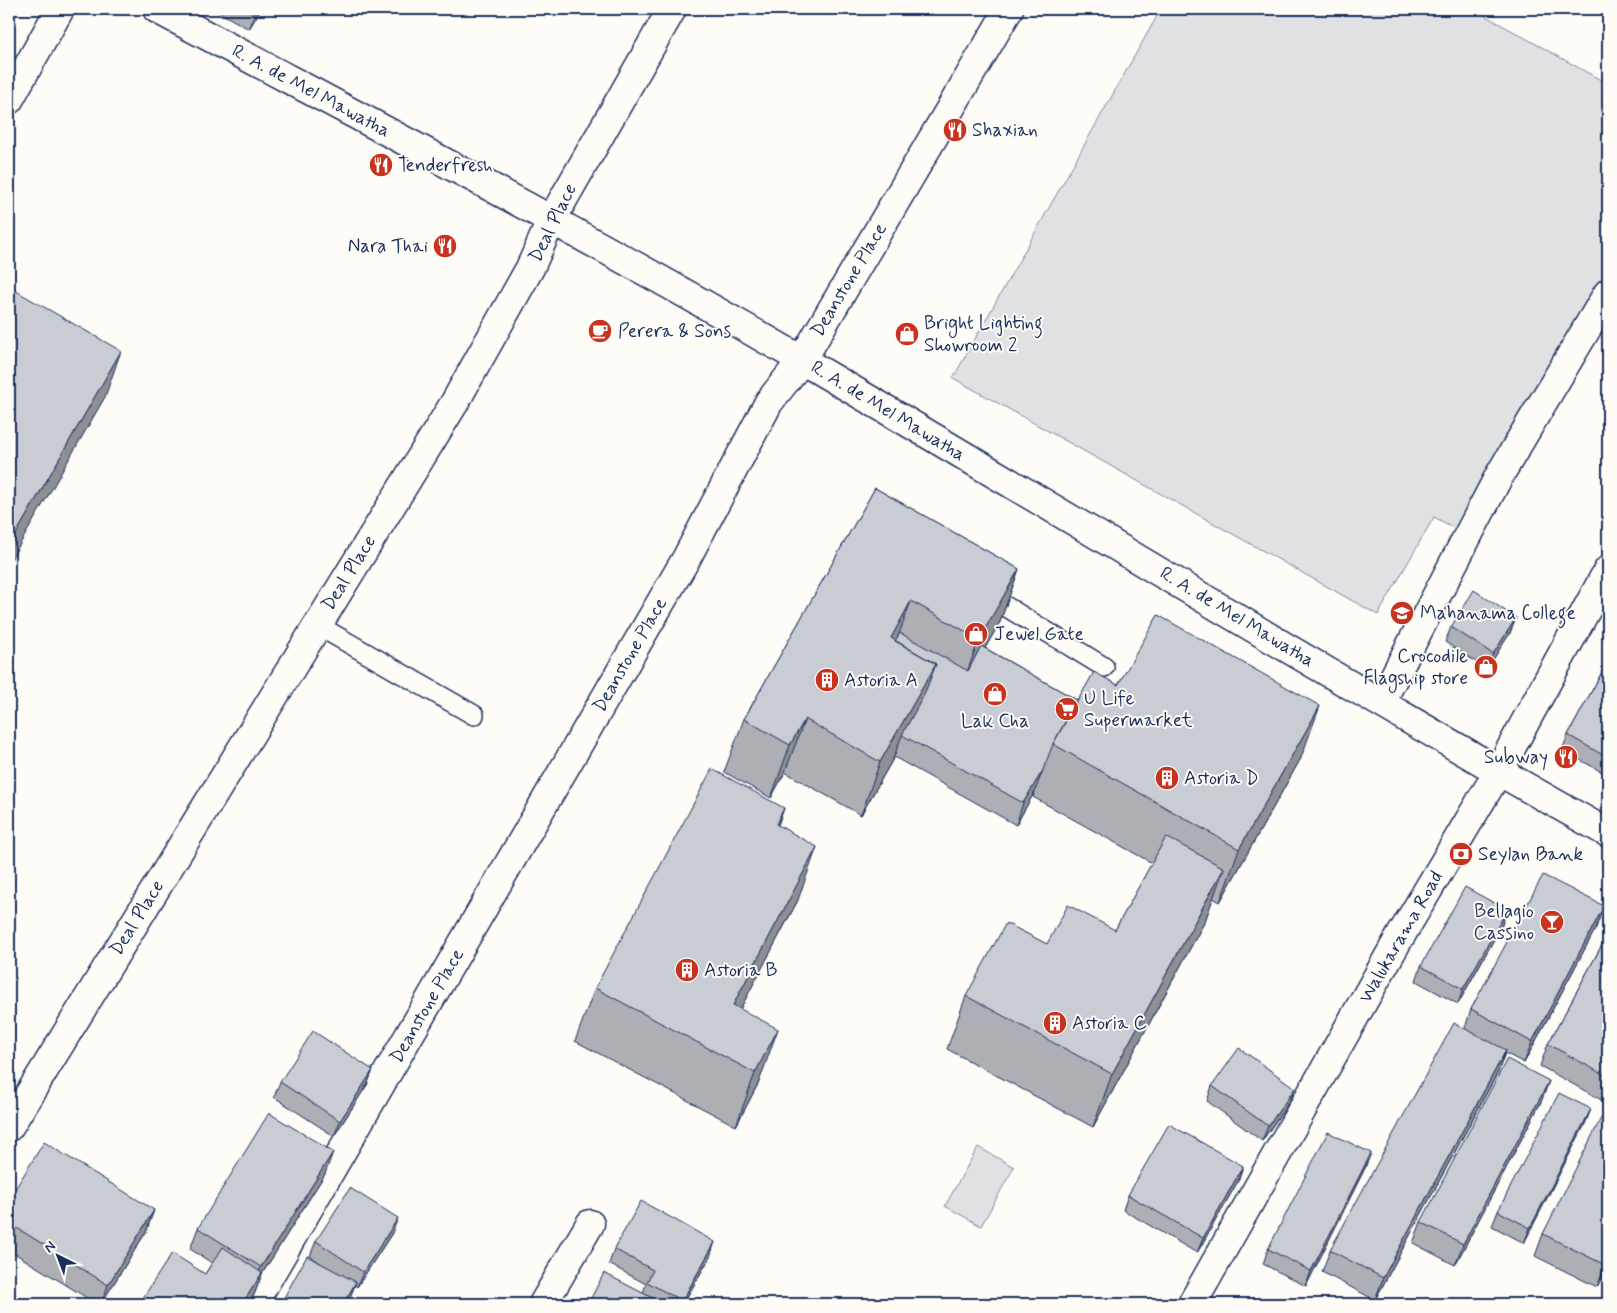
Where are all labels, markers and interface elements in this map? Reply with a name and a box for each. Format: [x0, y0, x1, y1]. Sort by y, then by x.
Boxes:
street label: R. A. de Mel Mawatha [227, 39, 395, 143]
restaurant icon: Shaxian [942, 117, 968, 143]
place label: Shaxian [972, 118, 1038, 143]
restaurant icon: Tenderfresh [368, 152, 394, 178]
place label: Tenderfresh [398, 153, 493, 178]
street label: Deal Place [523, 179, 583, 267]
street label: Deanstone Place [805, 218, 893, 342]
restaurant icon: Nara Thai [432, 233, 458, 259]
place label: Nara Thai [348, 234, 428, 259]
place label: Bright Lighting Showroom 2 [924, 311, 1043, 358]
cafe icon: Perera & Sons [587, 318, 613, 344]
place label: Perera & Sons [618, 319, 731, 344]
shop icon: Bright Lighting Showroom 2 [894, 321, 920, 347]
street label: R. A. de Mel Mawatha [806, 355, 970, 467]
street label: Deal Place [316, 530, 382, 616]
street label: R. A. de Mel Mawatha [1155, 561, 1319, 673]
street label: Deanstone Place [587, 593, 673, 717]
school or university icon: Mahanama College [1389, 600, 1415, 626]
place label: Mahanama College [1420, 601, 1576, 629]
shop icon: Jewel Gate [963, 621, 989, 647]
place label: Jewel Gate [994, 622, 1084, 647]
place label: Crocodile Flagship store [1363, 644, 1468, 693]
shop icon: Crocodile Flagship store [1473, 654, 1499, 680]
building icon: Astoria A [814, 667, 840, 693]
place label: Astoria A [844, 668, 918, 693]
shop icon: Lak Cha [982, 681, 1008, 707]
place label: U Life Supermarket [1084, 686, 1192, 733]
supermarket icon: U Life Supermarket [1054, 696, 1080, 722]
place label: Lak Cha [961, 709, 1029, 734]
restaurant icon: Subway [1553, 744, 1579, 770]
place label: Subway [1484, 745, 1548, 771]
building icon: Astoria D [1154, 765, 1180, 791]
place label: Astoria D [1184, 766, 1259, 791]
bank icon: Seylan Bank [1448, 841, 1474, 867]
place label: Seylan Bank [1478, 842, 1583, 867]
street label: Walukarama Road [1353, 867, 1449, 1007]
street label: Deal Place [104, 875, 170, 961]
place label: Bellagio Cassino [1473, 899, 1534, 946]
bar icon: Bellagio Cassino [1539, 909, 1565, 935]
street label: Deanstone Place [384, 944, 470, 1068]
building icon: Astoria B [674, 957, 700, 983]
place label: Astoria B [704, 958, 778, 983]
building icon: Astoria C [1042, 1010, 1068, 1036]
place label: Astoria C [1072, 1011, 1147, 1036]
north arrow [32, 1230, 82, 1280]
text: N [40, 1237, 59, 1257]

